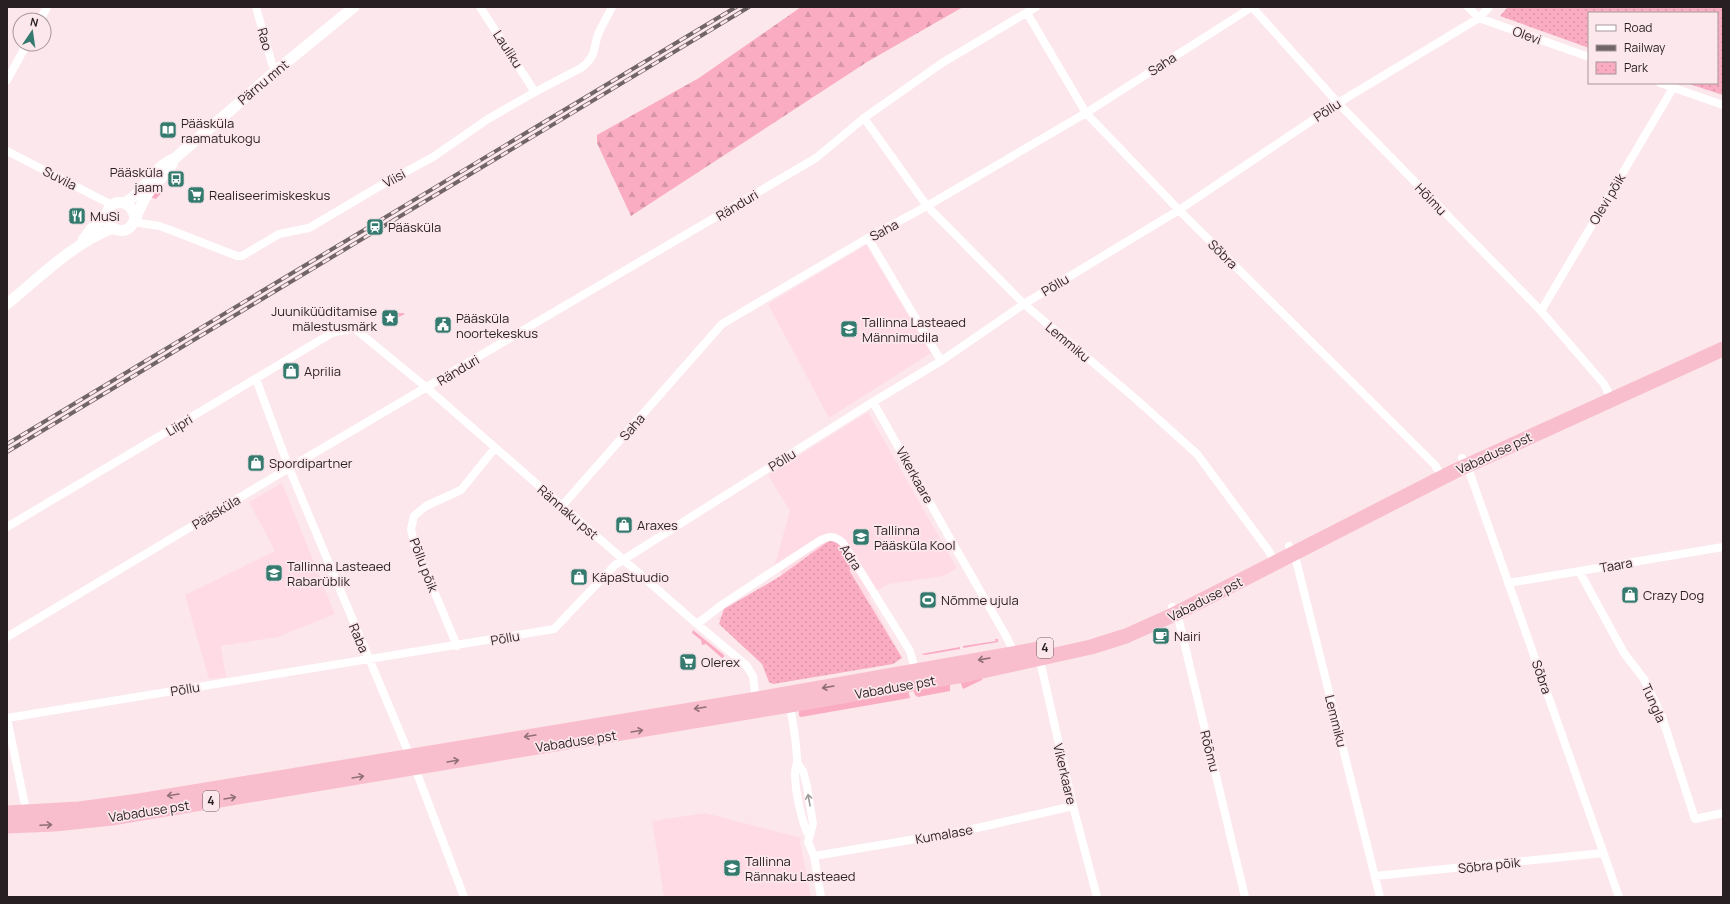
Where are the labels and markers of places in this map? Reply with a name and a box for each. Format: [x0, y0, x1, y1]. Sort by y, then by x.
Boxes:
place label: Pääsküla raamatukogu [181, 114, 260, 147]
library icon: Pääsküla raamatukogu [158, 120, 178, 140]
place label: Pääsküla jaam [110, 163, 163, 196]
bus stop icon: Pääsküla jaam [166, 169, 186, 189]
supermarket icon: Realiseerimiskeskus [186, 185, 206, 205]
place label: Realiseerimiskeskus [209, 186, 330, 204]
restaurant icon: MuSi [67, 206, 87, 226]
place label: MuSi [90, 207, 120, 225]
station icon: Pääsküla [365, 217, 385, 237]
place label: Pääsküla [388, 218, 441, 236]
place label: Juuniküüditamise mälestusmärk [271, 302, 378, 335]
place icon: Juuniküüditamise mälestusmärk [380, 308, 400, 328]
place label: Pääsküla noortekeskus [456, 309, 538, 342]
place label: Tallinna Lasteaed Männimudila [862, 313, 966, 346]
public building icon: Pääsküla noortekeskus [433, 315, 453, 335]
school or university icon: Tallinna Lasteaed Männimudila [839, 319, 859, 339]
shop icon: Aprilia [281, 361, 301, 381]
place label: Aprilia [304, 362, 341, 380]
shop icon: Spordipartner [246, 453, 266, 473]
place label: Spordipartner [269, 454, 353, 472]
shop icon: Araxes [614, 515, 634, 535]
place label: Araxes [637, 516, 678, 534]
place label: Tallinna Pääsküla Kool [874, 521, 955, 554]
school or university icon: Tallinna Pääsküla Kool [851, 527, 871, 547]
place label: Tallinna Lasteaed Rabarüblik [287, 557, 391, 590]
school or university icon: Tallinna Lasteaed Rabarüblik [264, 563, 284, 583]
shop icon: KäpaStuudio [569, 567, 589, 587]
place label: KäpaStuudio [592, 568, 669, 586]
shop icon: Crazy Dog [1620, 585, 1640, 605]
place label: Crazy Dog [1643, 586, 1704, 604]
sports icon: Nõmme ujula [918, 590, 938, 610]
place label: Nõmme ujula [941, 591, 1019, 609]
cafe icon: Nairi [1151, 626, 1171, 646]
place label: Nairi [1174, 627, 1201, 645]
supermarket icon: Olerex [678, 652, 698, 672]
place label: Olerex [701, 653, 740, 671]
place label: Tallinna Rännaku Lasteaed [745, 852, 855, 885]
school or university icon: Tallinna Rännaku Lasteaed [722, 858, 742, 878]

